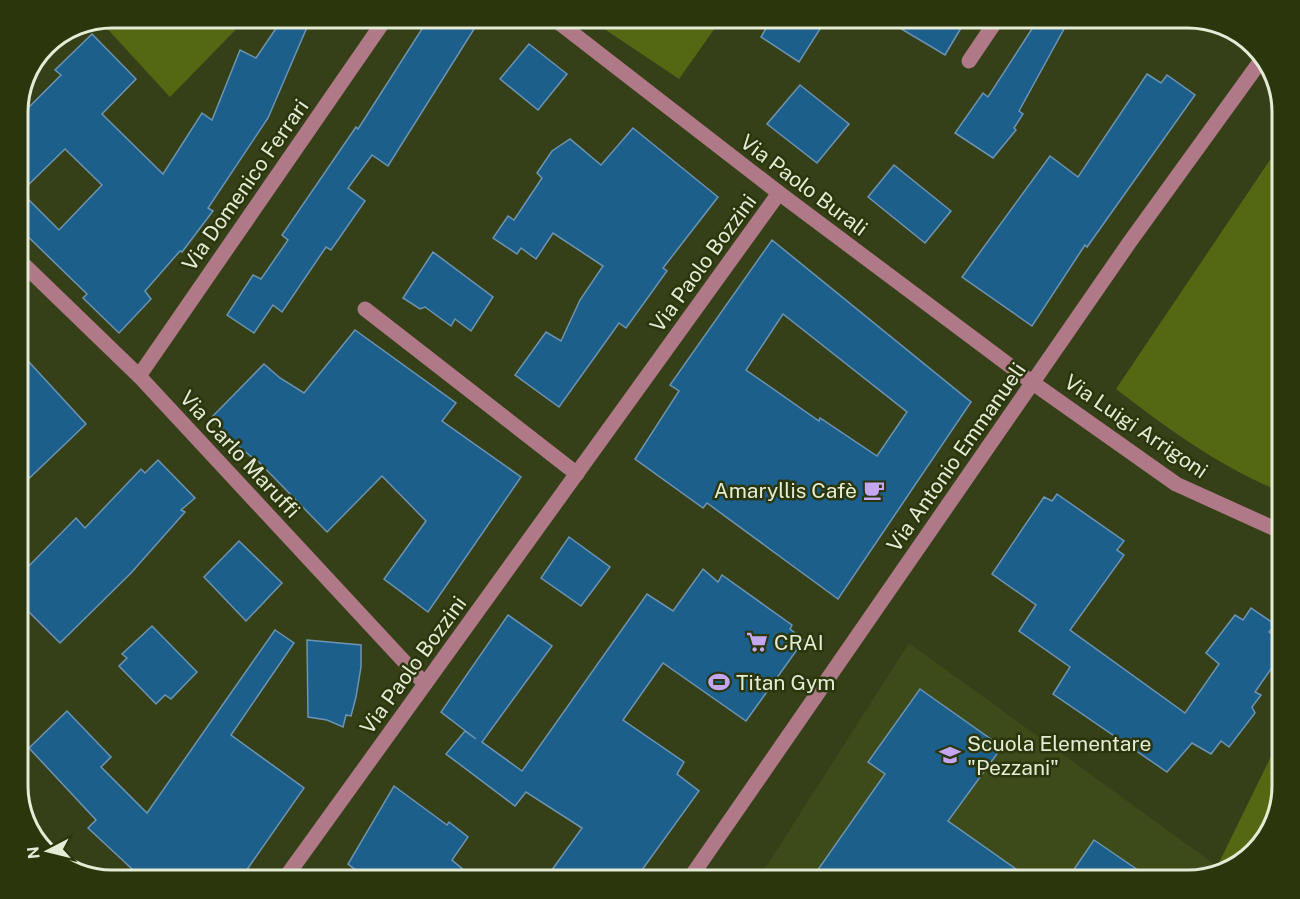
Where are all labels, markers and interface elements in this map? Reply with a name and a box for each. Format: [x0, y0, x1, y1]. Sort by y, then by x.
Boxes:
street label: Via Domenico Ferrari [176, 95, 314, 275]
street label: Via Paolo Burali [736, 129, 872, 241]
street label: Via Paolo Bozzini [645, 189, 761, 337]
street label: Via Antonio Emmanueli [881, 358, 1031, 556]
street label: Via Luigi Arrigoni [1060, 369, 1212, 483]
street label: Via Carlo Maruffi [175, 385, 305, 523]
place label: Amaryllis Cafè [714, 478, 857, 503]
cafe icon: Amaryllis Cafè [862, 478, 886, 502]
street label: Via Paolo Bozzini [355, 591, 471, 739]
supermarket icon: CRAI [745, 630, 769, 654]
place label: CRAI [774, 630, 824, 655]
sports icon: Titan Gym [707, 670, 731, 694]
place label: Titan Gym [736, 670, 835, 695]
place label: Scuola Elementare "Pezzani" [967, 731, 1151, 780]
school or university icon: Scuola Elementare "Pezzani" [938, 743, 962, 767]
north arrow [18, 821, 78, 881]
text: N [23, 845, 44, 860]

